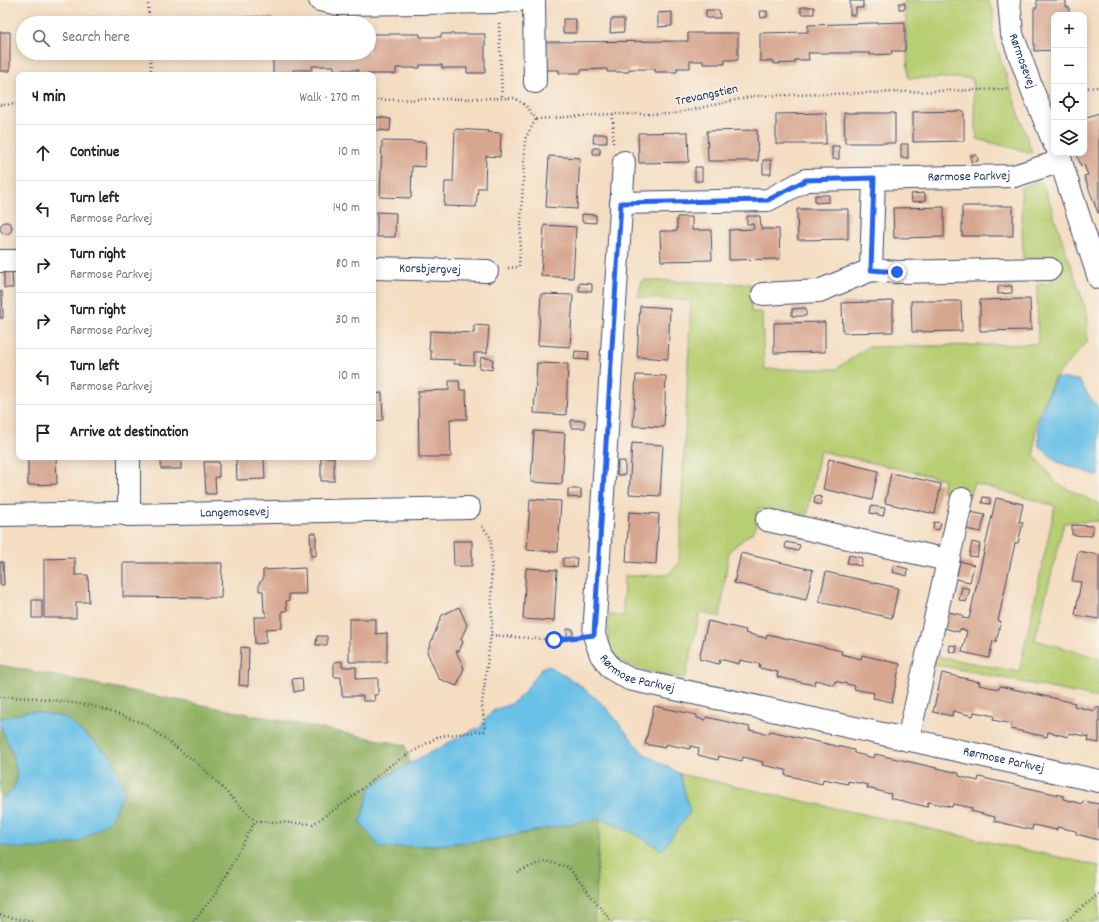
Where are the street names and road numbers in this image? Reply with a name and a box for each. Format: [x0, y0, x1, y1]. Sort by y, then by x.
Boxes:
street label: Rørmosevej [1003, 31, 1041, 91]
street label: Trevangstien [674, 80, 740, 112]
street label: Rørmose Parkvej [927, 167, 1011, 187]
street label: Korsbjergvej [399, 259, 461, 280]
street label: Langemosevej [200, 503, 270, 523]
street label: Rørmose Parkvej [594, 650, 677, 698]
street label: Rørmose Parkvej [961, 742, 1046, 778]

